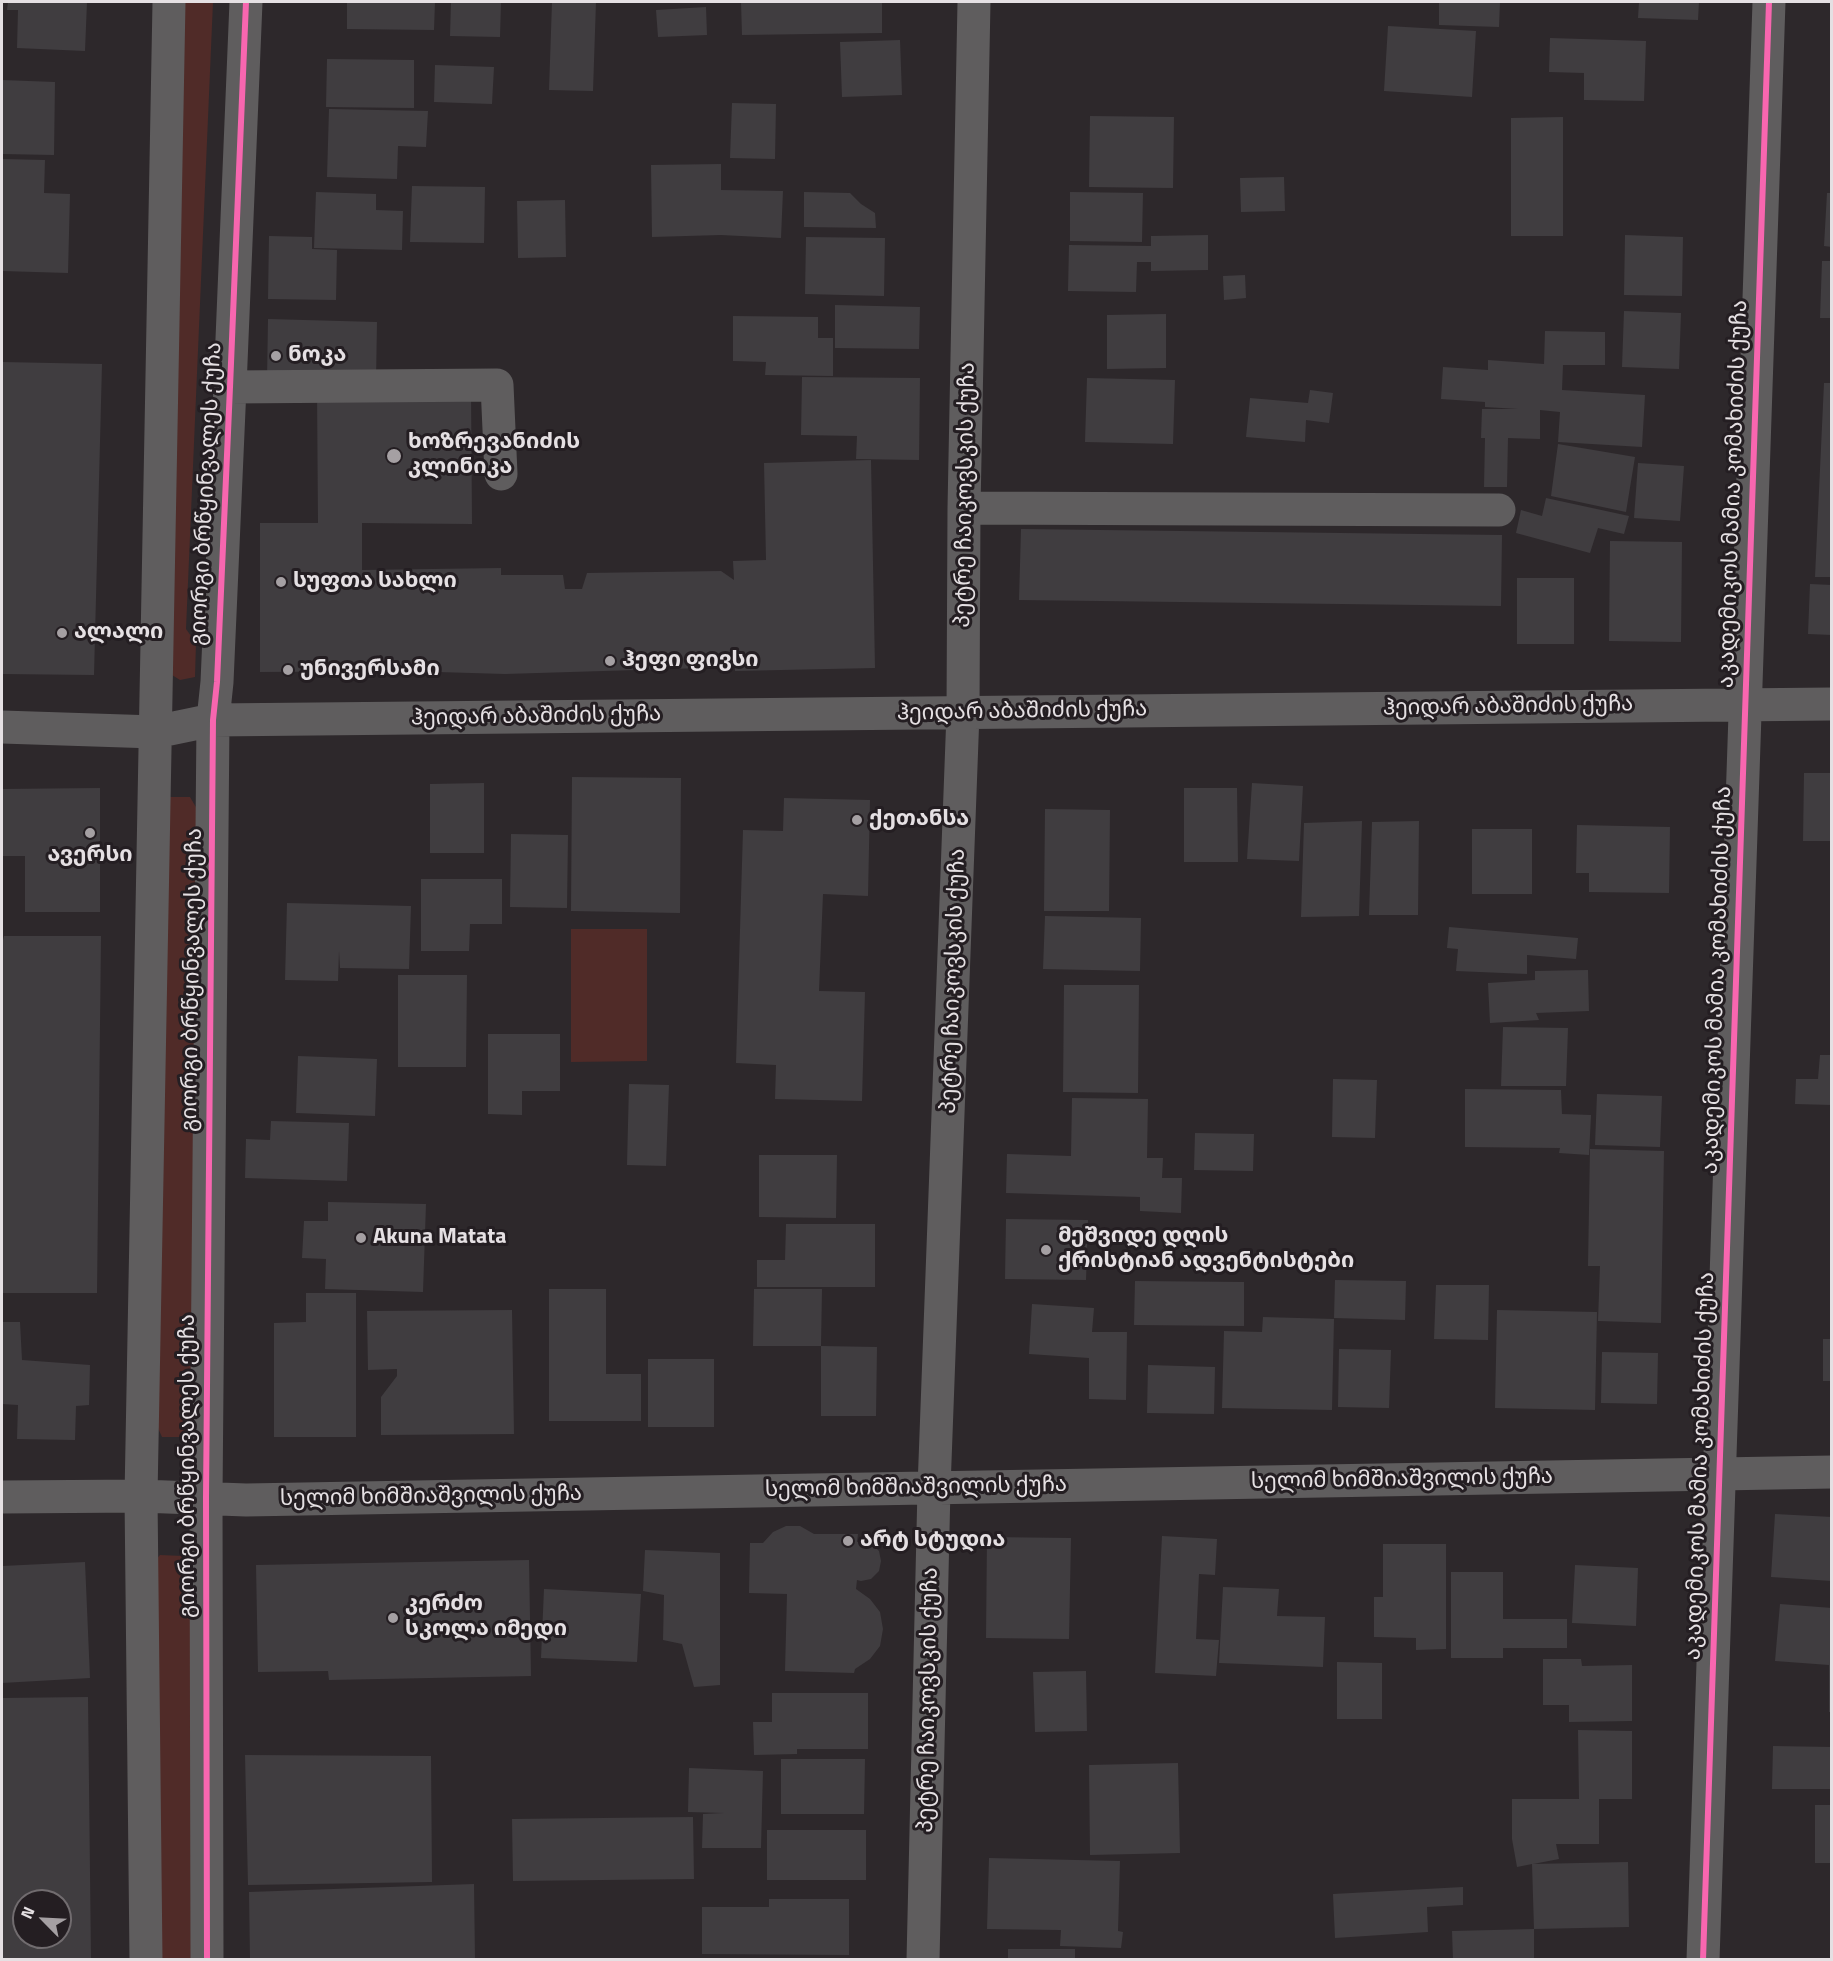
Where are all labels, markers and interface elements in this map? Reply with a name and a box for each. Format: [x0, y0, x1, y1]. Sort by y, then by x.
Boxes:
street label: აკადემიკოს მამია კომახიძის ქუჩა [1714, 300, 1754, 688]
street label: გიორგი ბრწყინვალეს ქუჩა [186, 341, 228, 647]
place label: ნოკა [288, 343, 346, 369]
marker: ნოკა [269, 349, 283, 363]
street label: პეტრე ჩაიკოვსკის ქუჩა [950, 362, 982, 628]
place label: ხოზრევანიძის კლინიკა [408, 430, 580, 482]
marker: ხოზრევანიძის კლინიკა [385, 447, 403, 465]
place label: სუფთა სახლი [293, 569, 457, 595]
marker: სუფთა სახლი [274, 575, 288, 589]
place label: ალალი [74, 620, 163, 646]
marker: ალალი [55, 626, 69, 640]
place label: ჰეფი ფივსი [622, 648, 759, 674]
marker: ჰეფი ფივსი [603, 654, 617, 668]
place label: უნივერსამი [300, 657, 440, 683]
marker: უნივერსამი [281, 663, 295, 677]
street label: ჰეიდარ აბაშიძის ქუჩა [1383, 692, 1633, 722]
street label: ჰეიდარ აბაშიძის ქუჩა [897, 697, 1147, 727]
street label: ჰეიდარ აბაშიძის ქუჩა [411, 702, 661, 732]
street label: აკადემიკოს მამია კომახიძის ქუჩა [1698, 786, 1738, 1174]
place label: ქეთანსა [869, 807, 969, 833]
marker: ქეთანსა [850, 813, 864, 827]
marker: ავერსი [83, 826, 97, 840]
street label: გიორგი ბრწყინვალეს ქუჩა [177, 828, 209, 1132]
place label: ავერსი [47, 843, 133, 869]
street label: პეტრე ჩაიკოვსკის ქუჩა [936, 848, 972, 1114]
place label: მეშვიდე დღის ქრისტიან ადვენტისტები [1058, 1224, 1354, 1276]
place label: Akuna Matata [373, 1225, 507, 1251]
marker: Akuna Matata [354, 1231, 368, 1245]
marker: მეშვიდე დღის ქრისტიან ადვენტისტები [1039, 1243, 1053, 1257]
street label: აკადემიკოს მამია კომახიძის ქუჩა [1681, 1272, 1721, 1660]
street label: გიორგი ბრწყინვალეს ქუჩა [176, 1314, 202, 1618]
street label: სელიმ ხიმშიაშვილის ქუჩა [1251, 1464, 1553, 1496]
street label: სელიმ ხიმშიაშვილის ქუჩა [765, 1472, 1067, 1504]
street label: სელიმ ხიმშიაშვილის ქუჩა [280, 1481, 582, 1513]
place label: არტ სტუდია [860, 1528, 1005, 1554]
marker: არტ სტუდია [841, 1534, 855, 1548]
street label: პეტრე ჩაიკოვსკის ქუჩა [913, 1567, 945, 1833]
place label: კერძო სკოლა იმედი [405, 1592, 567, 1644]
marker: კერძო სკოლა იმედი [386, 1611, 400, 1625]
north arrow [12, 1889, 72, 1949]
text: N [14, 1903, 41, 1922]

